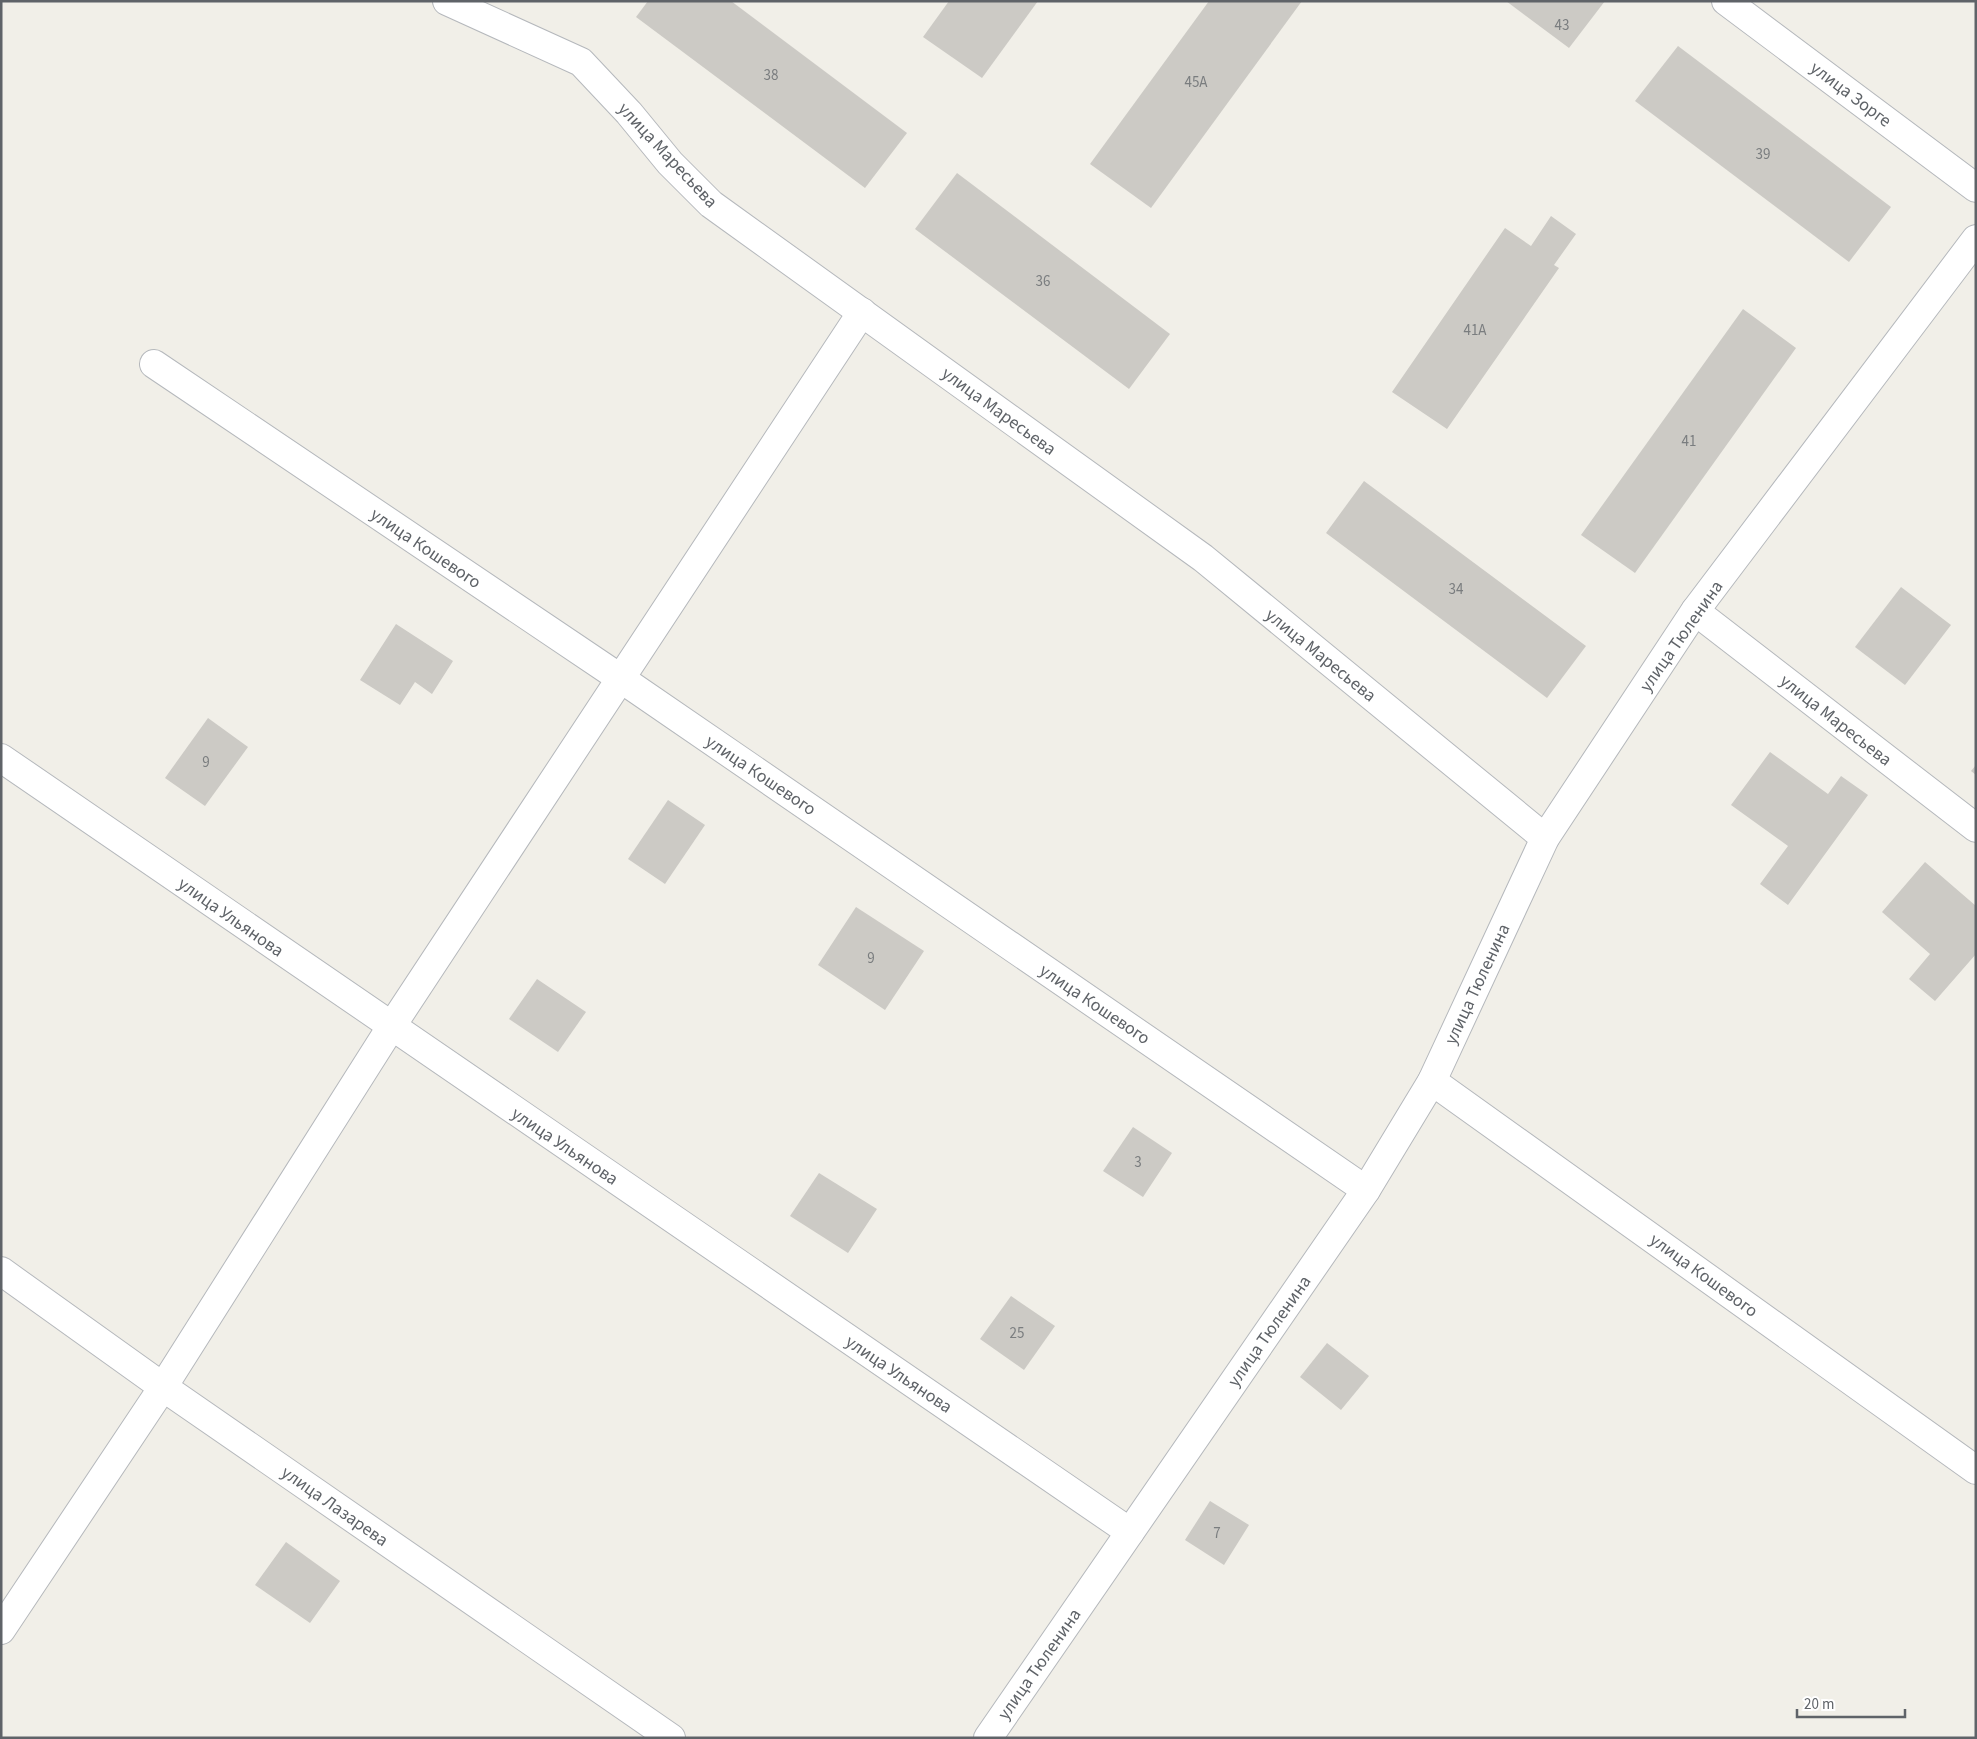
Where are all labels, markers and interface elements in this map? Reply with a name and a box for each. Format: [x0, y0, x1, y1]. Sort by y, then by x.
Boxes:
house number: 43 [1555, 15, 1569, 36]
street label: улица Зорге [1805, 56, 1897, 133]
house number: 38 [764, 65, 778, 86]
house number: 45А [1184, 72, 1208, 93]
street label: улица Маресьева [612, 97, 723, 214]
house number: 39 [1756, 144, 1770, 165]
house number: 36 [1036, 271, 1050, 292]
house number: 41А [1463, 320, 1487, 341]
street label: улица Маресьева [936, 361, 1061, 462]
house number: 41 [1682, 431, 1696, 452]
street label: улица Кошевого [365, 502, 486, 595]
street label: улица Тюленина [1634, 576, 1729, 697]
house number: 34 [1449, 579, 1464, 600]
street label: улица Маресьева [1260, 603, 1381, 708]
street label: улица Маресьева [1774, 669, 1897, 772]
street label: улица Кошевого [700, 729, 821, 822]
house number: 9 [202, 752, 210, 773]
street label: улица Ульянова [173, 872, 289, 963]
street label: улица Тюленина [1438, 920, 1516, 1049]
house number: 9 [867, 948, 875, 969]
street label: улица Кошевого [1034, 958, 1155, 1051]
street label: улица Ульянова [506, 1101, 623, 1191]
house number: 3 [1134, 1152, 1142, 1173]
street label: улица Кошевого [1644, 1228, 1763, 1323]
street label: улица Тюленина [1222, 1271, 1317, 1392]
house number: 25 [1010, 1323, 1024, 1344]
street label: улица Ульянова [840, 1329, 957, 1419]
street label: улица Лазарева [276, 1460, 393, 1553]
house number: 7 [1213, 1523, 1221, 1544]
street label: улица Тюленина [992, 1604, 1087, 1725]
scale bar [1797, 1686, 1904, 1718]
text: 20 m [1804, 1694, 1834, 1715]

